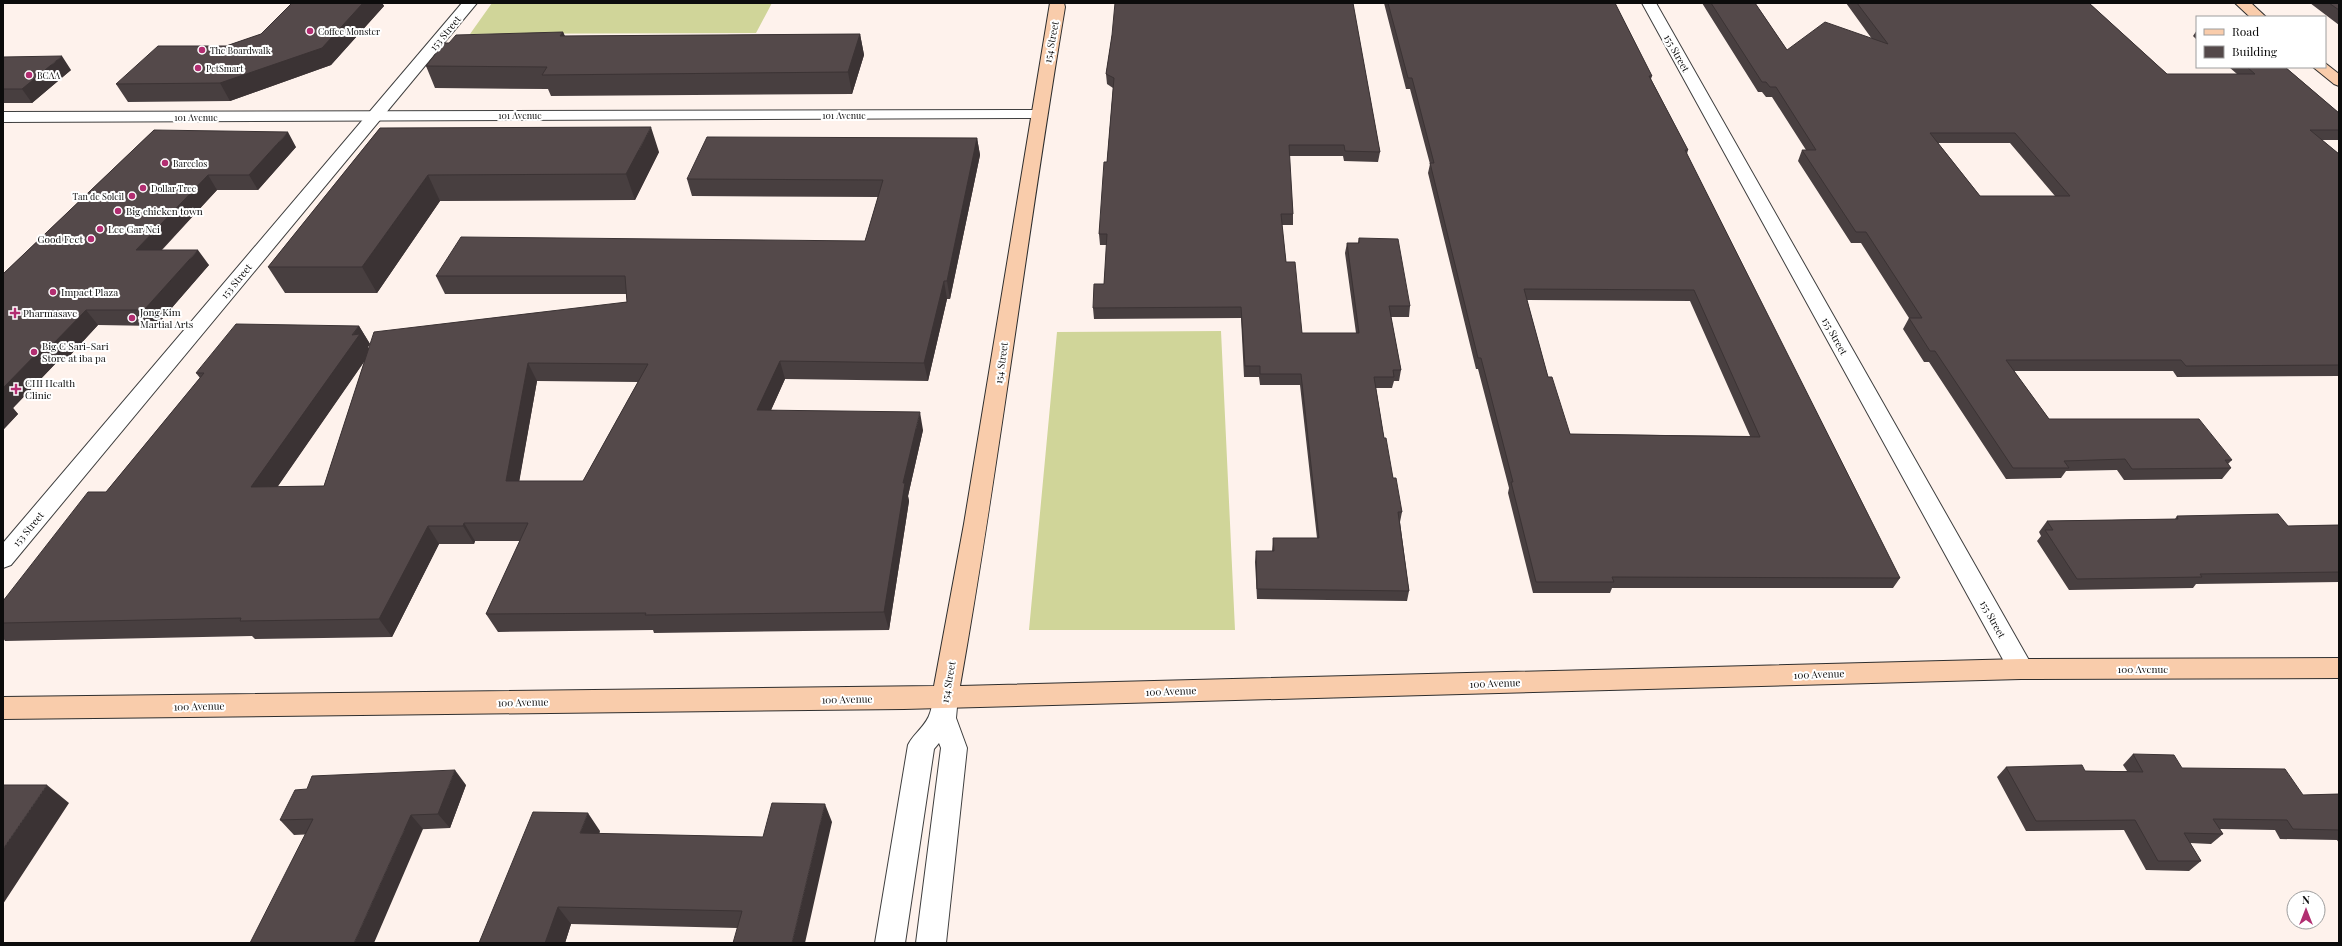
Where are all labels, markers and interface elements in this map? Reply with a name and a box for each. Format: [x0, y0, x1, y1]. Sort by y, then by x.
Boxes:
street label: 153 Street [426, 12, 464, 53]
legend [2196, 16, 2326, 68]
street label: 154 Street [1040, 20, 1062, 64]
text: Road [2232, 23, 2259, 39]
place label: Coffee Monster [318, 25, 380, 37]
marker: Coffee Monster [305, 26, 315, 36]
street label: 155 Street [1661, 32, 1693, 75]
text: Building [2232, 43, 2278, 59]
place label: The Boardwalk [210, 44, 271, 56]
marker: The Boardwalk [197, 45, 207, 55]
place label: PetSmart [206, 62, 244, 74]
marker: PetSmart [193, 63, 203, 73]
place label: BCAA [37, 69, 60, 81]
marker: BCAA [24, 70, 34, 80]
street label: 101 Avenue [498, 109, 542, 121]
street label: 101 Avenue [822, 109, 866, 121]
street label: 101 Avenue [174, 111, 218, 123]
place label: Barcelos [173, 157, 207, 169]
marker: Barcelos [160, 158, 170, 168]
place label: Dollar Tree [151, 182, 197, 194]
marker: Dollar Tree [138, 183, 148, 193]
place label: Tan de Soleil [72, 190, 124, 202]
marker: Tan de Soleil [127, 191, 137, 201]
place label: Big chicken town [126, 204, 203, 218]
marker: Big chicken town [113, 206, 123, 216]
place label: Lee Gar Nei [108, 222, 160, 236]
marker: Lee Gar Nei [95, 224, 105, 234]
place label: Good Feet [38, 232, 83, 246]
marker: Good Feet [86, 234, 96, 244]
street label: 153 Street [217, 260, 255, 301]
place label: Impact Plaza [61, 285, 118, 299]
marker: Impact Plaza [48, 287, 58, 297]
place label: Jong Kim Martial Arts [139, 305, 193, 331]
place label: Pharmasave [23, 306, 77, 320]
marker: Pharmasave [10, 308, 20, 318]
marker: Jong Kim Martial Arts [127, 313, 137, 323]
street label: 155 Street [1819, 315, 1851, 358]
place label: Big C Sari-Sari Store at iba pa [42, 339, 109, 365]
street label: 154 Street [991, 341, 1011, 385]
marker: Big C Sari-Sari Store at iba pa [29, 347, 39, 357]
place label: CHI Health Clinic [25, 376, 75, 402]
marker: CHI Health Clinic [10, 383, 22, 395]
street label: 153 Street [9, 508, 47, 549]
street label: 155 Street [1977, 598, 2009, 641]
street label: 154 Street [937, 660, 959, 704]
street label: 100 Avenue [2118, 662, 2168, 676]
street label: 100 Avenue [1793, 666, 1845, 682]
street label: 100 Avenue [1469, 675, 1521, 691]
street label: 100 Avenue [1145, 683, 1197, 699]
street label: 100 Avenue [821, 692, 873, 706]
street label: 100 Avenue [497, 695, 549, 709]
street label: 100 Avenue [173, 699, 225, 713]
north arrow [2286, 890, 2326, 930]
text: N [2302, 892, 2310, 907]

